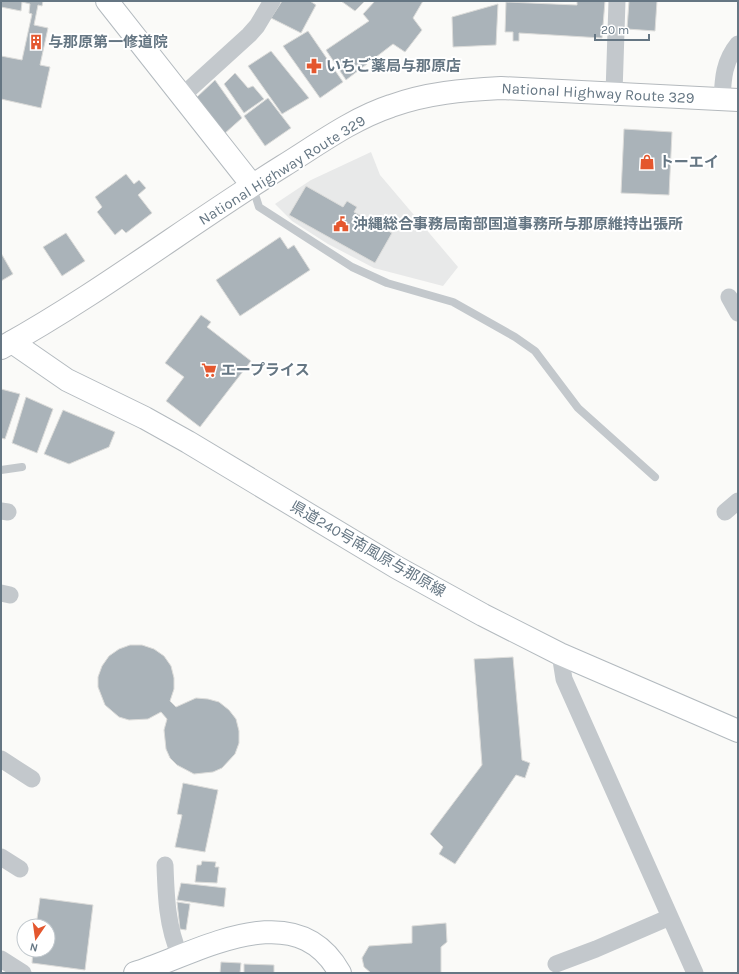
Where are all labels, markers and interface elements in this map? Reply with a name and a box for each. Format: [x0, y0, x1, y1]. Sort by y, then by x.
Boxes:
scale bar [595, 16, 649, 42]
text: 20 m [601, 23, 629, 37]
building icon: 与那原第一修道院 [27, 33, 45, 51]
place label: 与那原第一修道院 [48, 33, 168, 51]
pharmacy icon: いちご薬局与那原店 [305, 57, 323, 75]
place label: いちご薬局与那原店 [326, 57, 461, 75]
street label: National Highway Route 329 [501, 79, 695, 107]
street label: National Highway Route 329 [195, 111, 369, 229]
shop icon: トーエイ [638, 153, 656, 171]
place label: トーエイ [659, 153, 719, 171]
public building icon: 沖縄総合事務局南部国道事務所与那原維持出張所 [332, 215, 350, 233]
place label: 沖縄総合事務局南部国道事務所与那原維持出張所 [353, 215, 683, 233]
supermarket icon: エープライス [200, 361, 218, 379]
place label: エープライス [221, 361, 310, 379]
street label: 県道240号南風原与那原線 [287, 497, 449, 601]
north arrow [16, 918, 56, 958]
text: N [29, 940, 39, 954]

